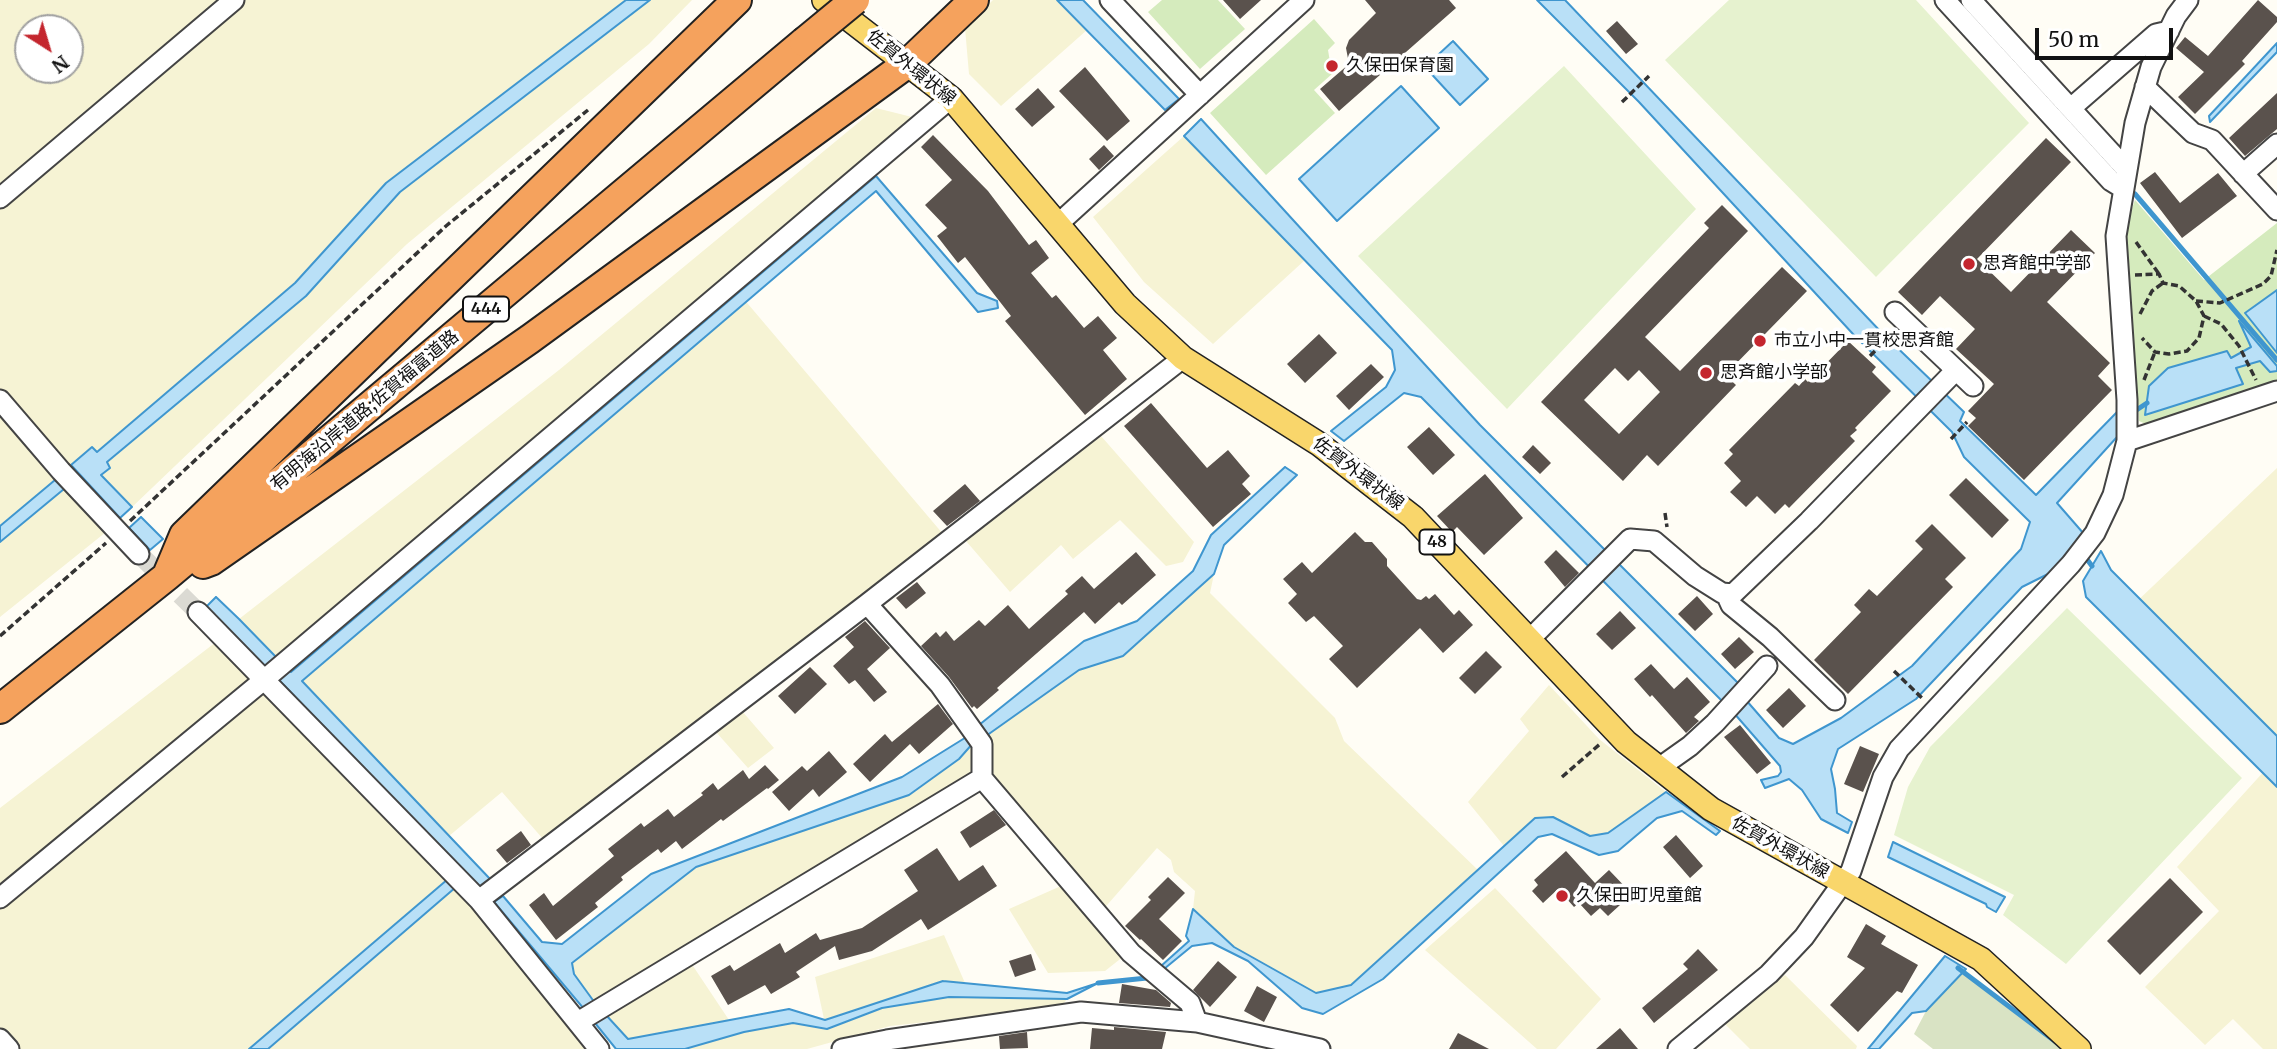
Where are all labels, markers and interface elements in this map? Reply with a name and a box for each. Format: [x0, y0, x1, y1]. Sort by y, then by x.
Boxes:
north arrow [14, 14, 84, 84]
scale bar [2039, 14, 2177, 58]
street label: 佐賀外環状線 [862, 26, 960, 110]
text: 50 m [2048, 26, 2099, 53]
text: N [47, 50, 74, 78]
place label: 久保田保育園 [1346, 55, 1454, 77]
marker: 久保田保育園 [1324, 58, 1340, 74]
place label: 思斉館中学部 [1983, 253, 2091, 275]
marker: 思斉館中学部 [1961, 256, 1977, 272]
road number: 444 [463, 296, 509, 322]
street label: 有明海沿岸道路;佐賀福富道路 [267, 326, 463, 496]
place label: 市立小中一貫校思斉館 [1774, 330, 1954, 352]
marker: 市立小中一貫校思斉館 [1752, 333, 1768, 349]
place label: 思斉館小学部 [1720, 362, 1828, 384]
marker: 思斉館小学部 [1698, 365, 1714, 381]
street label: 佐賀外環状線 [1308, 433, 1408, 515]
road number: 48 [1420, 530, 1454, 554]
street label: 佐賀外環状線 [1728, 812, 1832, 884]
place label: 久保田町児童館 [1576, 885, 1702, 907]
marker: 久保田町児童館 [1554, 888, 1570, 904]

